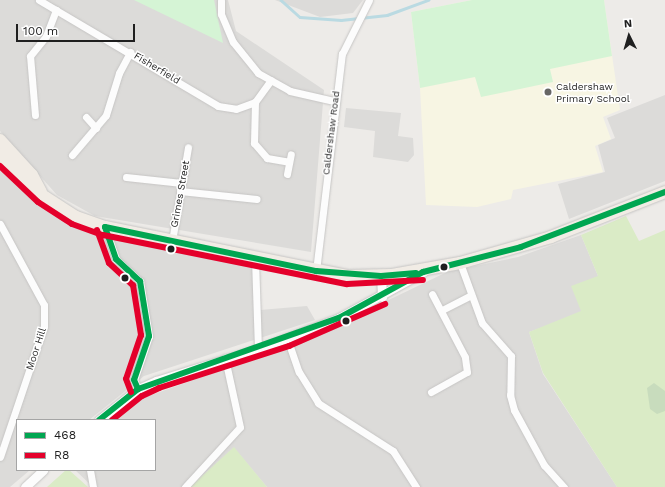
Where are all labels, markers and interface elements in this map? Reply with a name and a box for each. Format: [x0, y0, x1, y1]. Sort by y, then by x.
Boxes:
scale bar [18, 16, 137, 42]
north arrow [609, 16, 649, 56]
text: N [623, 17, 633, 30]
text: 100 m [23, 24, 58, 38]
street label: Fisherfield [132, 50, 182, 86]
place label: Caldershaw Primary School [556, 80, 630, 104]
marker: Caldershaw Primary School [543, 87, 553, 97]
street label: Caldershaw Road [320, 90, 342, 176]
street label: Grimes Street [168, 159, 192, 229]
unlabelled marker [166, 244, 176, 254]
unlabelled marker [439, 262, 449, 272]
unlabelled marker [120, 273, 130, 283]
unlabelled marker [341, 316, 351, 326]
street label: Moor Hill [23, 326, 49, 372]
legend [16, 419, 156, 471]
text: 468 [54, 428, 76, 442]
text: R8 [54, 448, 69, 462]

